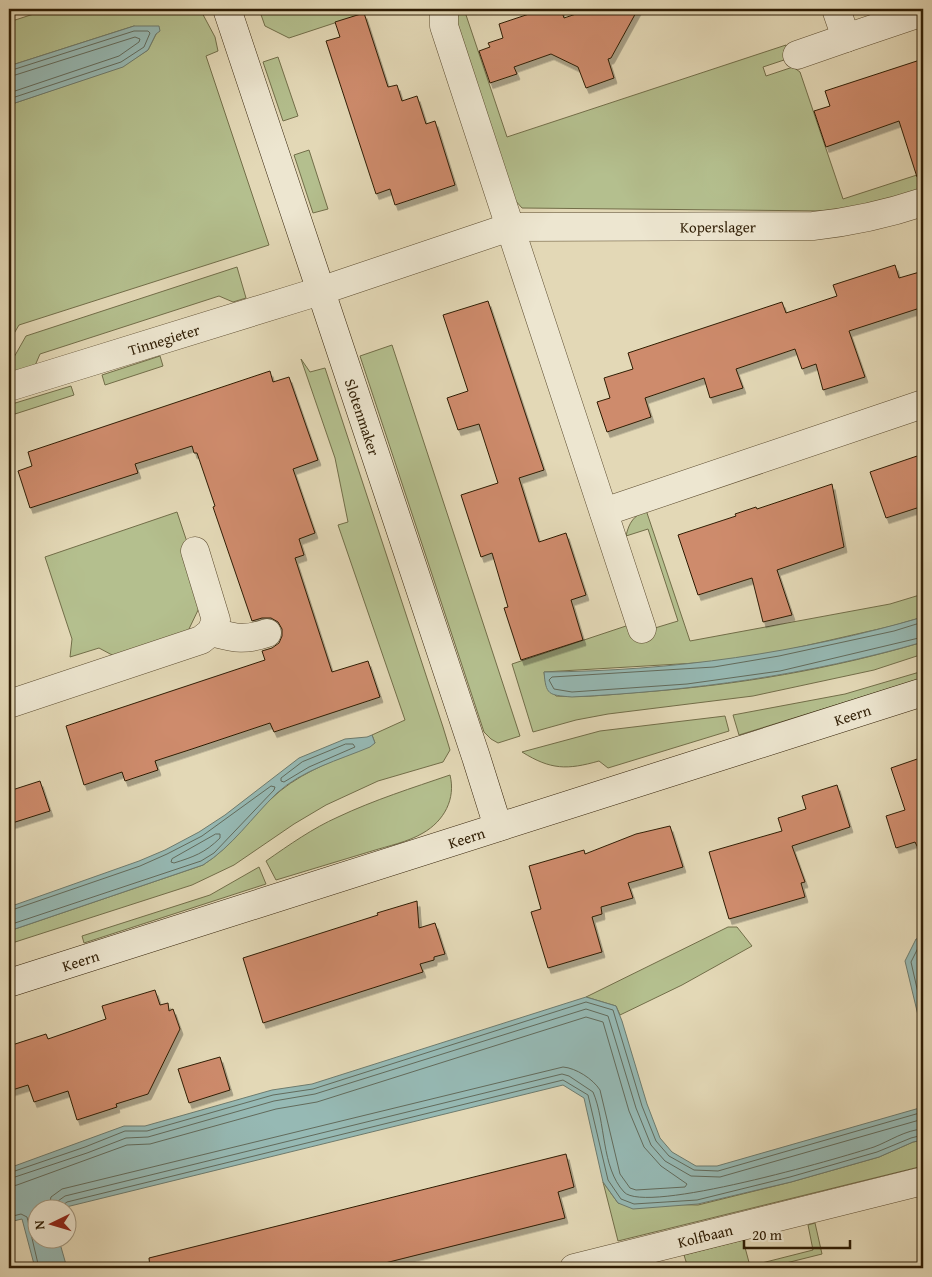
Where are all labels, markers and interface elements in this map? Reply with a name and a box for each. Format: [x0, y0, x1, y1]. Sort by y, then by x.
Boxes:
street label: Koperslager [680, 216, 756, 237]
street label: Tinnegieter [125, 318, 202, 360]
street label: Slotenmaker [340, 376, 385, 458]
street label: Keern [831, 699, 874, 730]
street label: Keern [445, 821, 488, 853]
street label: Keern [59, 944, 102, 976]
north arrow [28, 1200, 78, 1250]
scale bar [744, 1217, 851, 1249]
street label: Kolfbaan [675, 1218, 735, 1252]
text: N [29, 1219, 49, 1231]
text: 20 m [752, 1224, 783, 1245]

